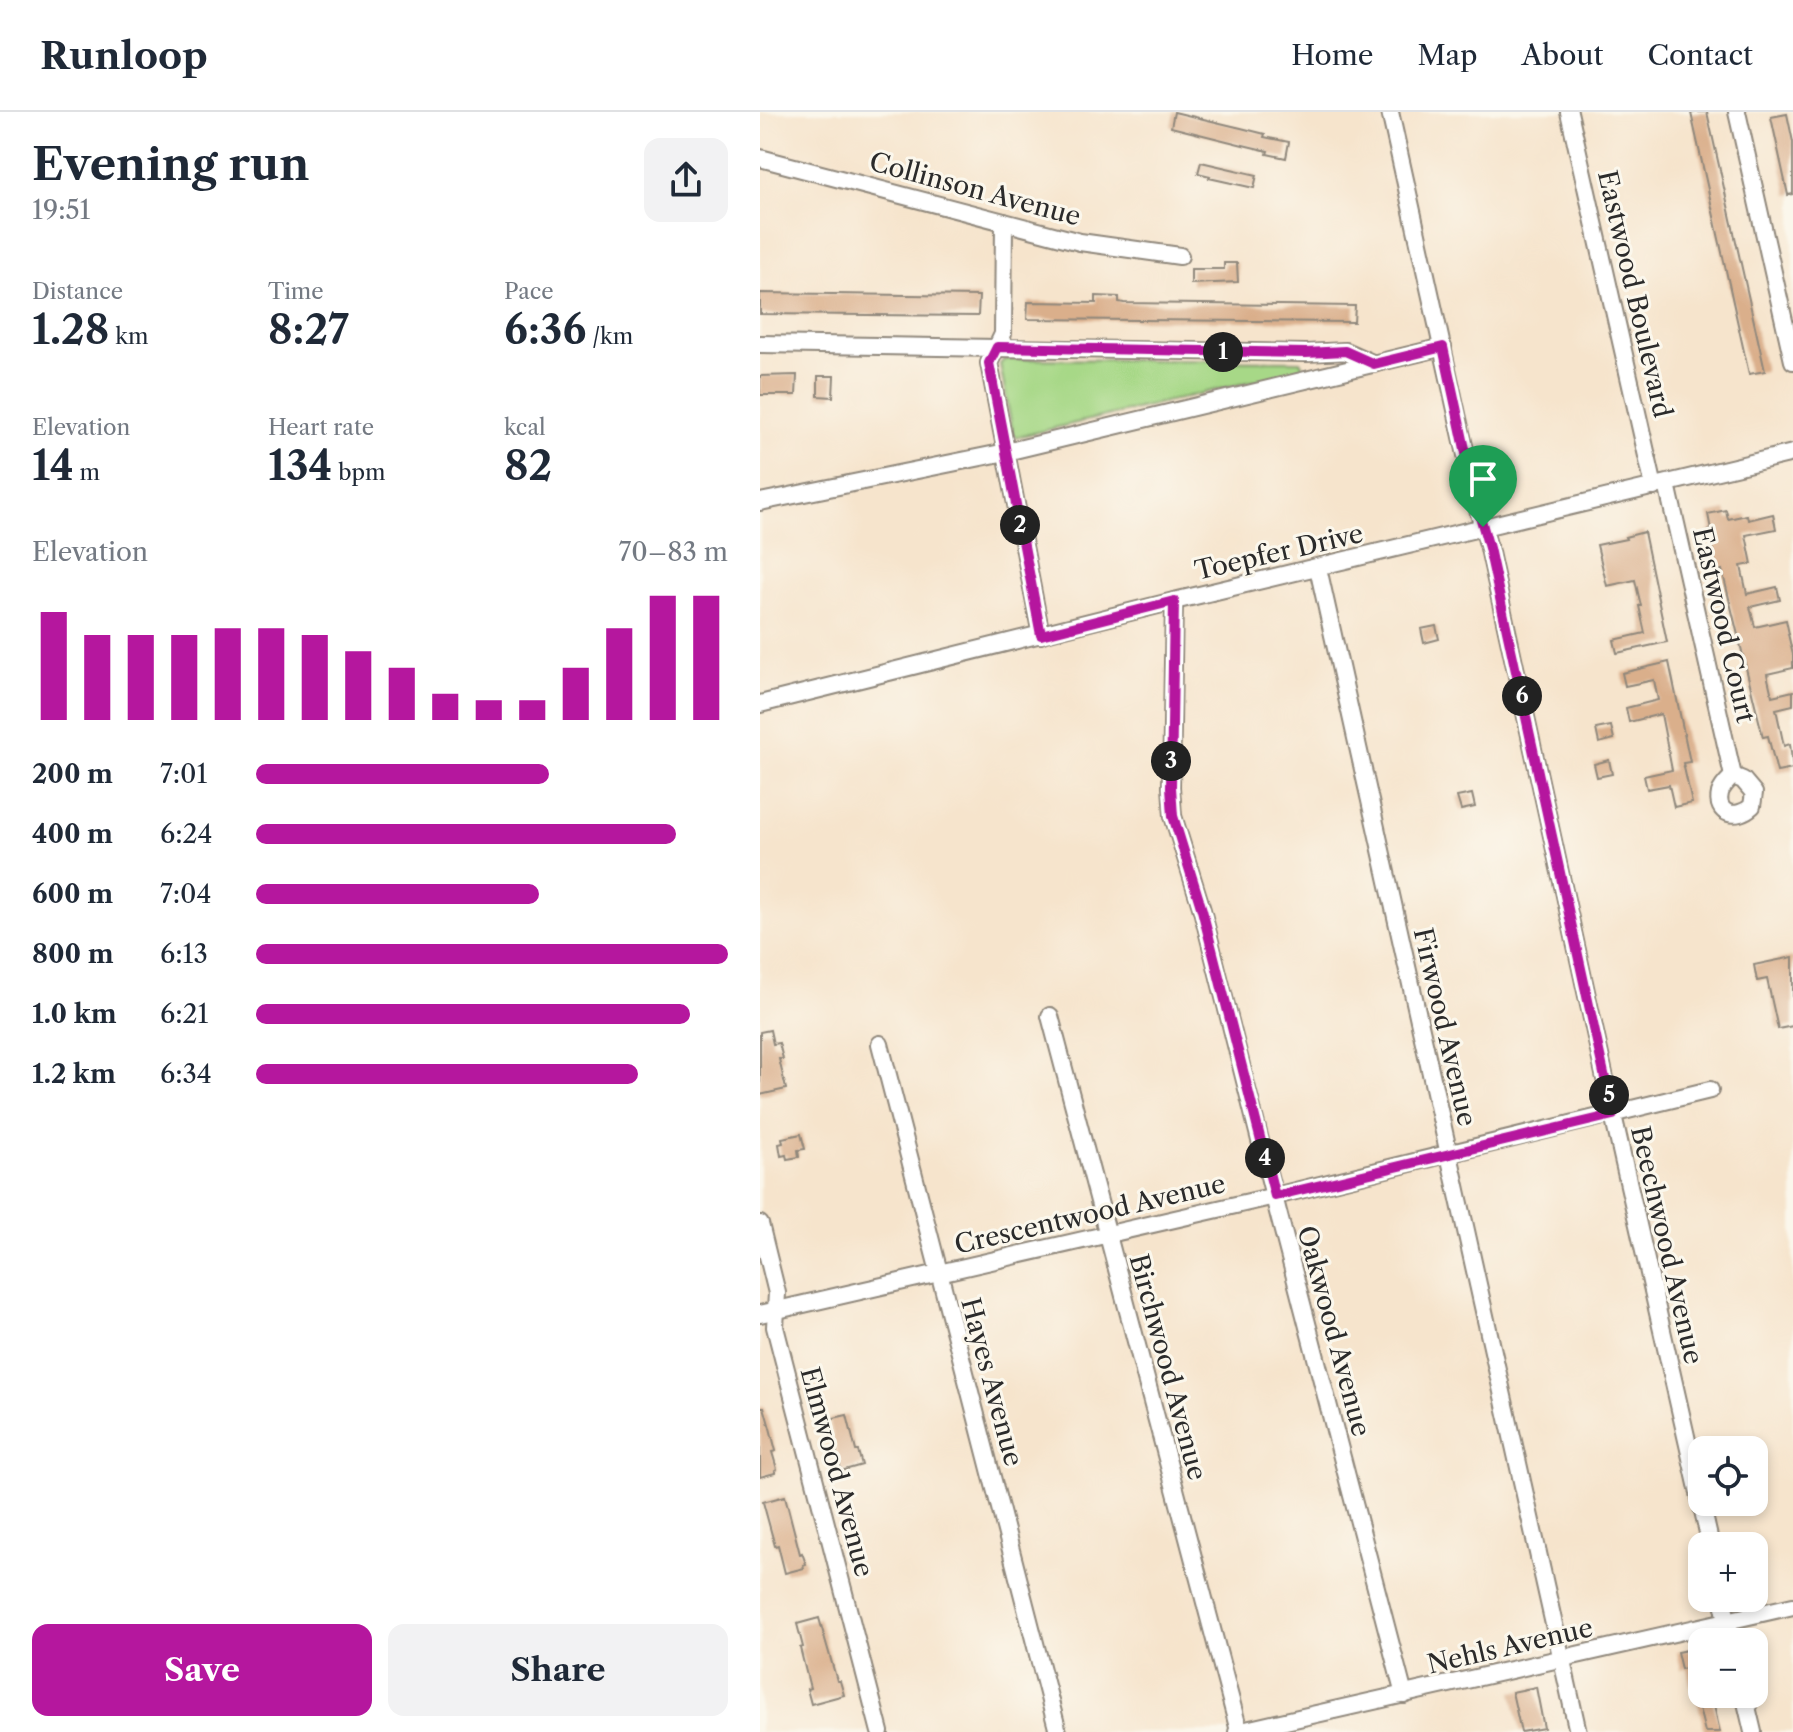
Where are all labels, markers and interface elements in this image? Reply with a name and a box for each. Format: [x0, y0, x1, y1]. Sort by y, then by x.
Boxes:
text: Runloop [40, 32, 208, 79]
text: Home [1291, 38, 1373, 72]
text: Map [1417, 38, 1477, 72]
text: About [1521, 38, 1603, 72]
text: Contact [1647, 38, 1753, 72]
text: Evening run [32, 137, 309, 191]
button: share [644, 138, 728, 222]
street label: Collinson Avenue [866, 145, 1084, 233]
street label: Eastwood Boulevard [1591, 167, 1679, 421]
text: 19:51 [32, 194, 91, 226]
text: Distance [32, 278, 123, 305]
text: Time [268, 278, 324, 305]
text: Pace [504, 278, 554, 305]
text: 1.28 [32, 305, 109, 354]
text: 8:27 [268, 305, 349, 354]
text: 6:36 [504, 305, 586, 354]
text: km [109, 323, 148, 350]
text: /km [586, 323, 633, 350]
pin: 1 [1203, 332, 1243, 372]
text: 1 [1218, 338, 1228, 365]
text: Elevation [32, 414, 130, 441]
text: Heart rate [268, 414, 374, 441]
text: kcal [504, 414, 546, 441]
text: 14 [32, 441, 74, 490]
text: 134 [268, 441, 332, 490]
text: 82 [504, 441, 552, 490]
pin [1449, 445, 1517, 527]
icon: arrive [1461, 457, 1505, 501]
text: m [74, 459, 100, 486]
text: bpm [332, 459, 386, 486]
pin: 2 [1000, 505, 1040, 545]
text: 2 [1014, 511, 1027, 538]
street label: Toepfer Drive [1192, 517, 1366, 587]
street label: Eastwood Court [1686, 524, 1762, 727]
text: Elevation [32, 536, 148, 568]
text: 70–83 m [619, 536, 728, 568]
pin: 6 [1502, 676, 1542, 716]
text: 6 [1515, 682, 1529, 709]
pin: 3 [1151, 741, 1191, 781]
text: 3 [1165, 747, 1177, 774]
text: 200 m [32, 758, 113, 790]
text: 7:01 [160, 758, 208, 790]
text: 400 m [32, 818, 113, 850]
text: 6:24 [160, 818, 213, 850]
text: 600 m [32, 878, 113, 910]
text: 7:04 [160, 878, 212, 910]
street label: Firwood Avenue [1407, 925, 1483, 1129]
text: 800 m [32, 938, 114, 970]
text: 6:13 [160, 938, 208, 970]
text: 1.0 km [32, 998, 117, 1030]
text: 6:21 [160, 998, 208, 1030]
text: 1.2 km [32, 1058, 116, 1090]
text: 6:34 [160, 1058, 212, 1090]
pin: 5 [1589, 1075, 1629, 1115]
text: 5 [1603, 1081, 1615, 1108]
street label: Beechwood Avenue [1624, 1123, 1710, 1367]
pin: 4 [1245, 1138, 1285, 1178]
text: 4 [1258, 1144, 1272, 1171]
street label: Crescentwood Avenue [951, 1167, 1229, 1261]
street label: Oakwood Avenue [1291, 1222, 1377, 1440]
street label: Birchwood Avenue [1122, 1250, 1214, 1484]
street label: Hayes Avenue [954, 1294, 1030, 1470]
street label: Elmwood Avenue [794, 1364, 880, 1580]
map controls [1688, 1436, 1768, 1708]
button: locate [1688, 1436, 1768, 1516]
button: + [1688, 1532, 1768, 1612]
street label: Nehls Avenue [1424, 1611, 1596, 1681]
button: Save [32, 1624, 372, 1716]
button: Share [388, 1624, 728, 1716]
button: − [1688, 1628, 1768, 1708]

